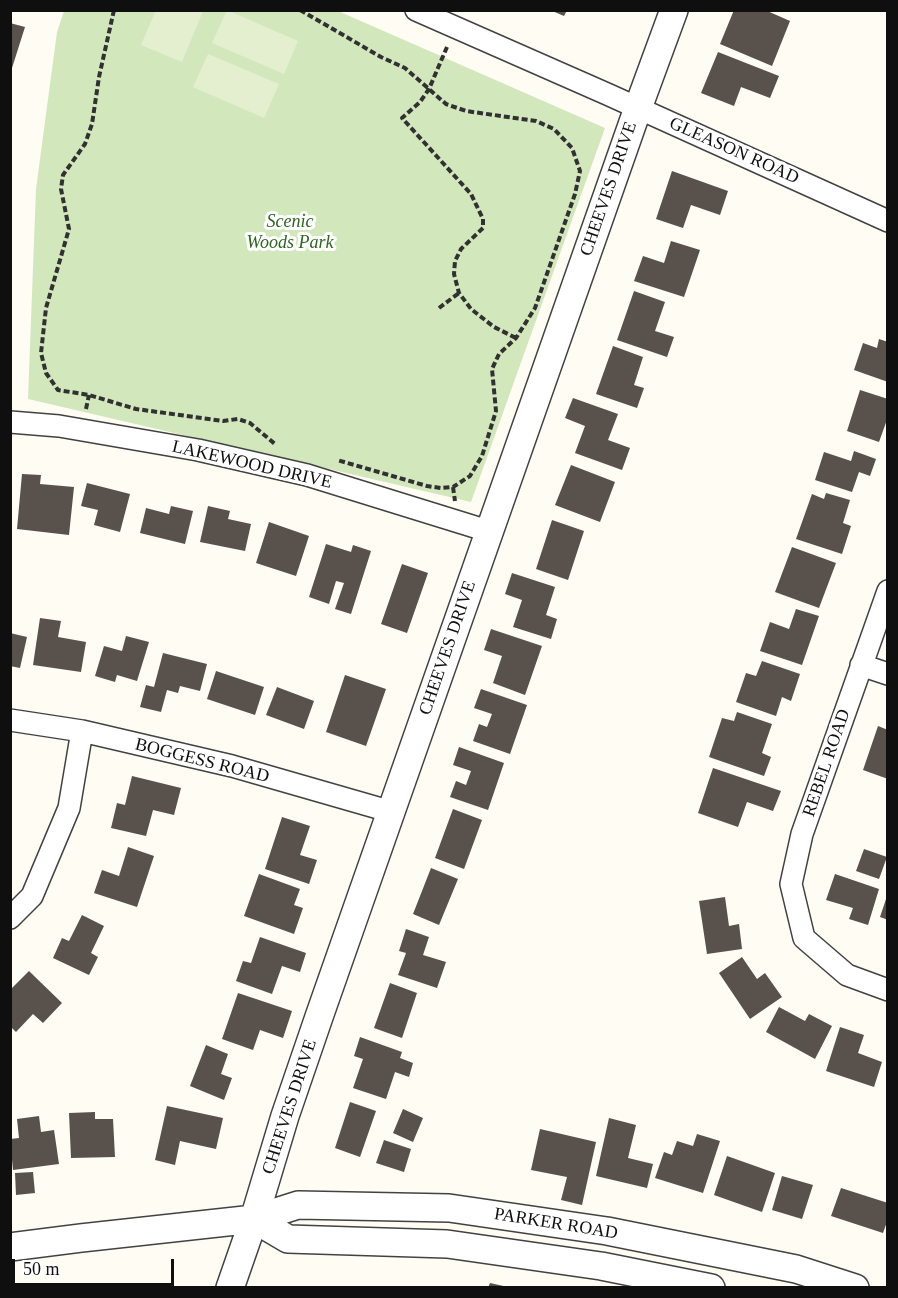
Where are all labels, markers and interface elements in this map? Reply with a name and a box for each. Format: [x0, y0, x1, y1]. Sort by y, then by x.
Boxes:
street label: GLEASON ROAD [666, 113, 802, 189]
street label: CHEEVES DRIVE [576, 119, 642, 259]
park label: Scenic Woods Park [247, 211, 333, 254]
street label: LAKEWOOD DRIVE [170, 436, 334, 494]
street label: CHEEVES DRIVE [415, 578, 481, 718]
street label: REBEL ROAD [798, 706, 856, 820]
street label: BOGGESS ROAD [133, 734, 271, 788]
street label: CHEEVES DRIVE [258, 1037, 322, 1177]
street label: PARKER ROAD [493, 1204, 619, 1244]
scale bar [15, 1247, 177, 1285]
text: 50 m [23, 1259, 60, 1279]

